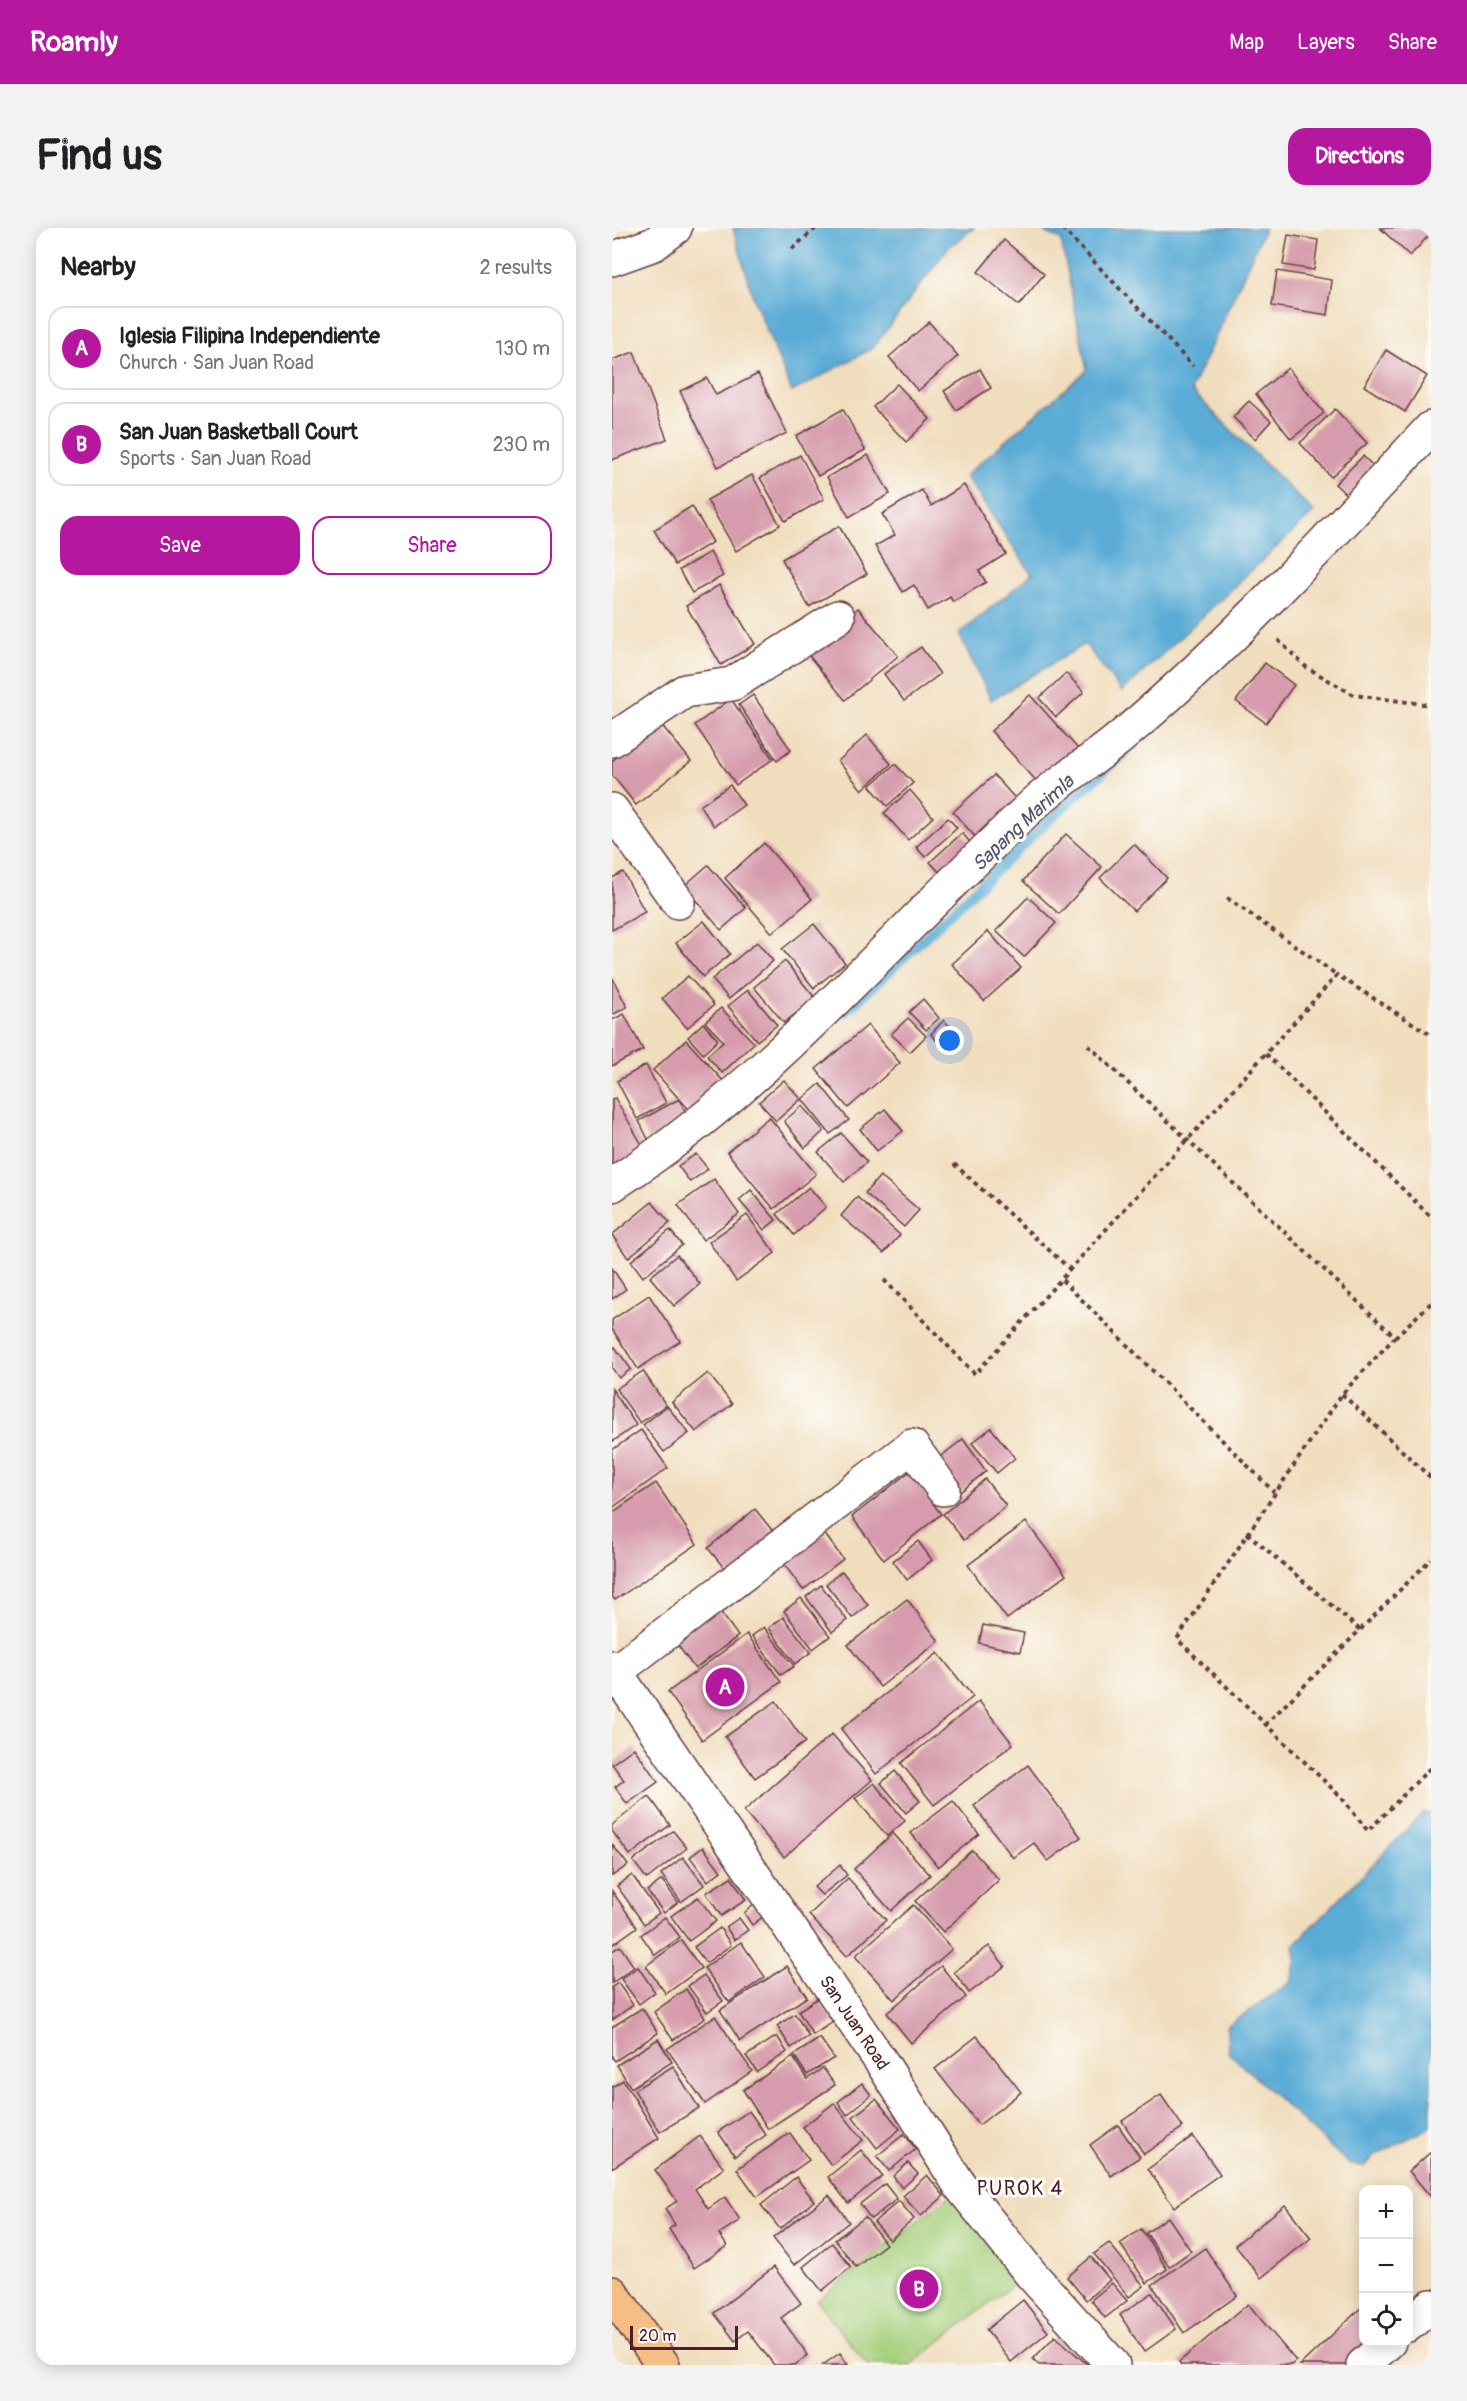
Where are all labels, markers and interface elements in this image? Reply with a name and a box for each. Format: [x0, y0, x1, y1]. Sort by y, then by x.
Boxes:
text: Roamly [30, 25, 118, 60]
text: Map [1229, 29, 1264, 56]
text: Layers [1297, 29, 1355, 56]
text: Share [1388, 29, 1437, 56]
button: Directions [1288, 128, 1431, 185]
text: Find us [36, 130, 162, 182]
text: Nearby [60, 251, 136, 283]
text: 2 results [480, 255, 552, 280]
text: Iglesia Filipina Independiente [119, 322, 380, 350]
text: A [75, 336, 88, 361]
text: 130 m [495, 336, 550, 361]
text: Church · San Juan Road [119, 350, 314, 375]
text: San Juan Basketball Court [119, 418, 358, 446]
text: B [76, 432, 87, 457]
text: 230 m [493, 432, 550, 457]
text: Sports · San Juan Road [119, 446, 312, 471]
button: Save [60, 516, 300, 575]
button: Share [312, 516, 552, 575]
water label: Sapang Marimla [967, 768, 1081, 877]
your location [935, 1026, 964, 1055]
pin: A [706, 1664, 744, 1710]
street label: San Juan Road [814, 1971, 894, 2075]
district label: PUROK 4 [976, 2176, 1064, 2201]
map controls [1359, 2185, 1413, 2347]
button: + [1359, 2185, 1413, 2239]
button: − [1359, 2239, 1413, 2293]
pin: B [900, 2266, 938, 2312]
button: locate [1359, 2293, 1413, 2347]
scale bar [630, 2323, 738, 2350]
text: 20 m [639, 2326, 677, 2346]

